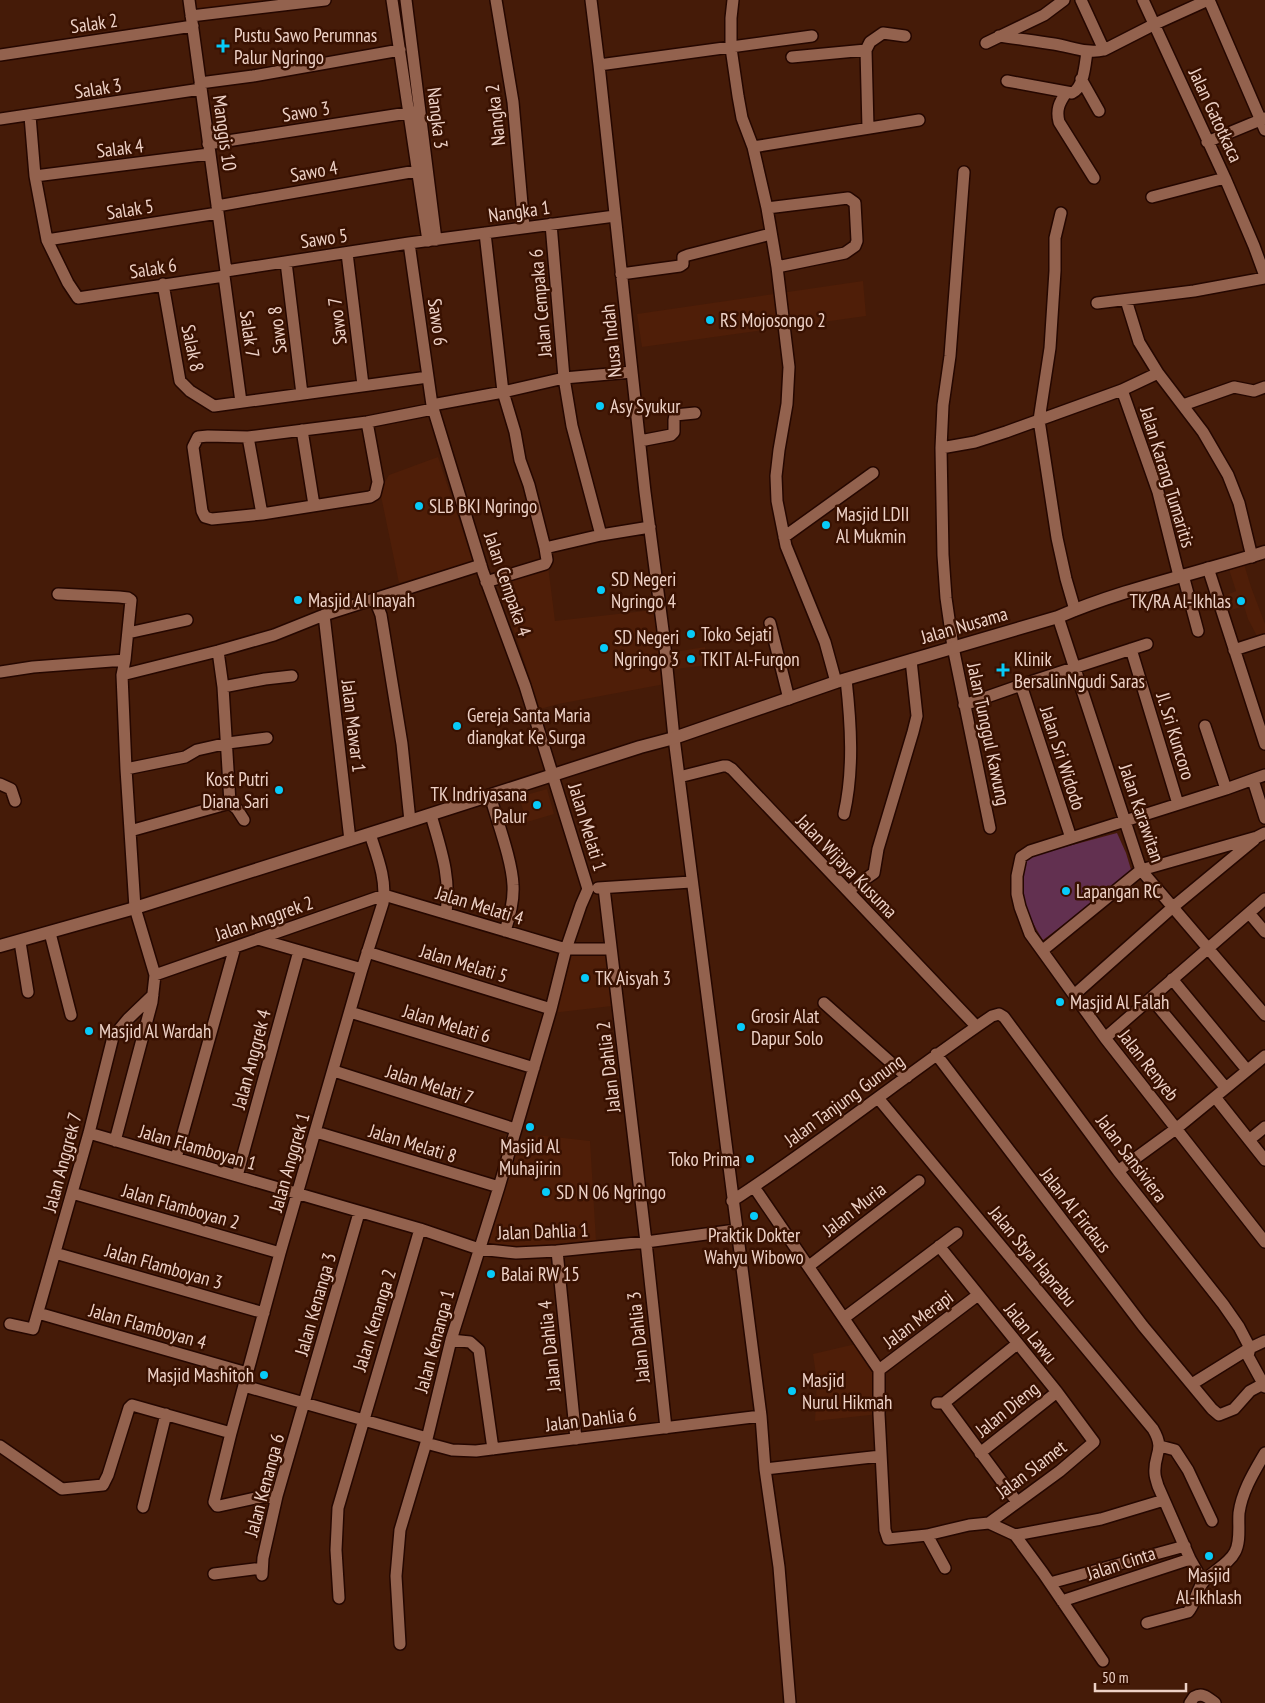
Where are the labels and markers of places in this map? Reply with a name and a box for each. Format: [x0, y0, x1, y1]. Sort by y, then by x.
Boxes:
place label: Pustu Sawo Perumnas Palur Ngringo [234, 23, 377, 69]
marker: Pustu Sawo Perumnas Palur Ngringo [216, 39, 230, 53]
place label: RS Mojosongo 2 [720, 308, 826, 332]
marker: RS Mojosongo 2 [704, 314, 716, 326]
place label: Asy Syukur [610, 394, 681, 418]
marker: Asy Syukur [594, 400, 606, 412]
place label: SLB BKI Ngringo [429, 494, 537, 518]
marker: SLB BKI Ngringo [413, 500, 425, 512]
place label: Masjid LDII Al Mukmin [836, 502, 909, 548]
marker: Masjid LDII Al Mukmin [820, 519, 832, 531]
place label: SD Negeri Ngringo 4 [611, 567, 677, 613]
marker: SD Negeri Ngringo 4 [595, 584, 607, 596]
place label: Masjid Al Inayah [308, 588, 415, 612]
place label: TK/RA Al-Ikhlas [1129, 589, 1231, 613]
marker: Masjid Al Inayah [292, 594, 304, 606]
marker: TK/RA Al-Ikhlas [1235, 595, 1247, 607]
place label: Toko Sejati [701, 622, 772, 646]
place label: SD Negeri Ngringo 3 [614, 625, 679, 671]
marker: Toko Sejati [685, 628, 697, 640]
marker: SD Negeri Ngringo 3 [598, 642, 610, 654]
place label: TKIT Al-Furqon [701, 647, 800, 671]
place label: Klinik BersalinNgudi Saras [1014, 647, 1145, 693]
marker: TKIT Al-Furqon [685, 653, 697, 665]
marker: Klinik BersalinNgudi Saras [996, 663, 1010, 677]
place label: Gereja Santa Maria diangkat Ke Surga [467, 703, 591, 749]
marker: Gereja Santa Maria diangkat Ke Surga [451, 720, 463, 732]
place label: Kost Putri Diana Sari [202, 767, 269, 813]
place label: TK Indriyasana Palur [431, 782, 528, 828]
marker: Kost Putri Diana Sari [273, 784, 285, 796]
marker: TK Indriyasana Palur [531, 799, 543, 811]
place label: Lapangan RC [1076, 879, 1161, 903]
marker: Lapangan RC [1060, 885, 1072, 897]
place label: TK Aisyah 3 [595, 966, 671, 990]
marker: TK Aisyah 3 [579, 972, 591, 984]
place label: Masjid Al Falah [1070, 990, 1169, 1014]
marker: Masjid Al Falah [1054, 996, 1066, 1008]
place label: Grosir Alat Dapur Solo [751, 1004, 823, 1050]
place label: Masjid Al Wardah [99, 1019, 211, 1043]
marker: Grosir Alat Dapur Solo [735, 1021, 747, 1033]
marker: Masjid Al Wardah [83, 1025, 95, 1037]
marker: Masjid Al Muhajirin [524, 1121, 536, 1133]
place label: Masjid Al Muhajirin [499, 1134, 561, 1180]
place label: Toko Prima [668, 1147, 740, 1171]
marker: Toko Prima [744, 1153, 756, 1165]
place label: SD N 06 Ngringo [556, 1180, 666, 1204]
marker: SD N 06 Ngringo [540, 1186, 552, 1198]
marker: Praktik Dokter Wahyu Wibowo [748, 1210, 760, 1222]
place label: Praktik Dokter Wahyu Wibowo [704, 1223, 804, 1269]
place label: Balai RW 15 [501, 1262, 580, 1286]
marker: Balai RW 15 [485, 1268, 497, 1280]
place label: Masjid Mashitoh [147, 1363, 254, 1387]
place label: Masjid Nurul Hikmah [802, 1368, 892, 1414]
marker: Masjid Mashitoh [258, 1369, 270, 1381]
marker: Masjid Nurul Hikmah [786, 1385, 798, 1397]
marker: Masjid Al-Ikhlash [1203, 1550, 1215, 1562]
place label: Masjid Al-Ikhlash [1176, 1563, 1242, 1609]

